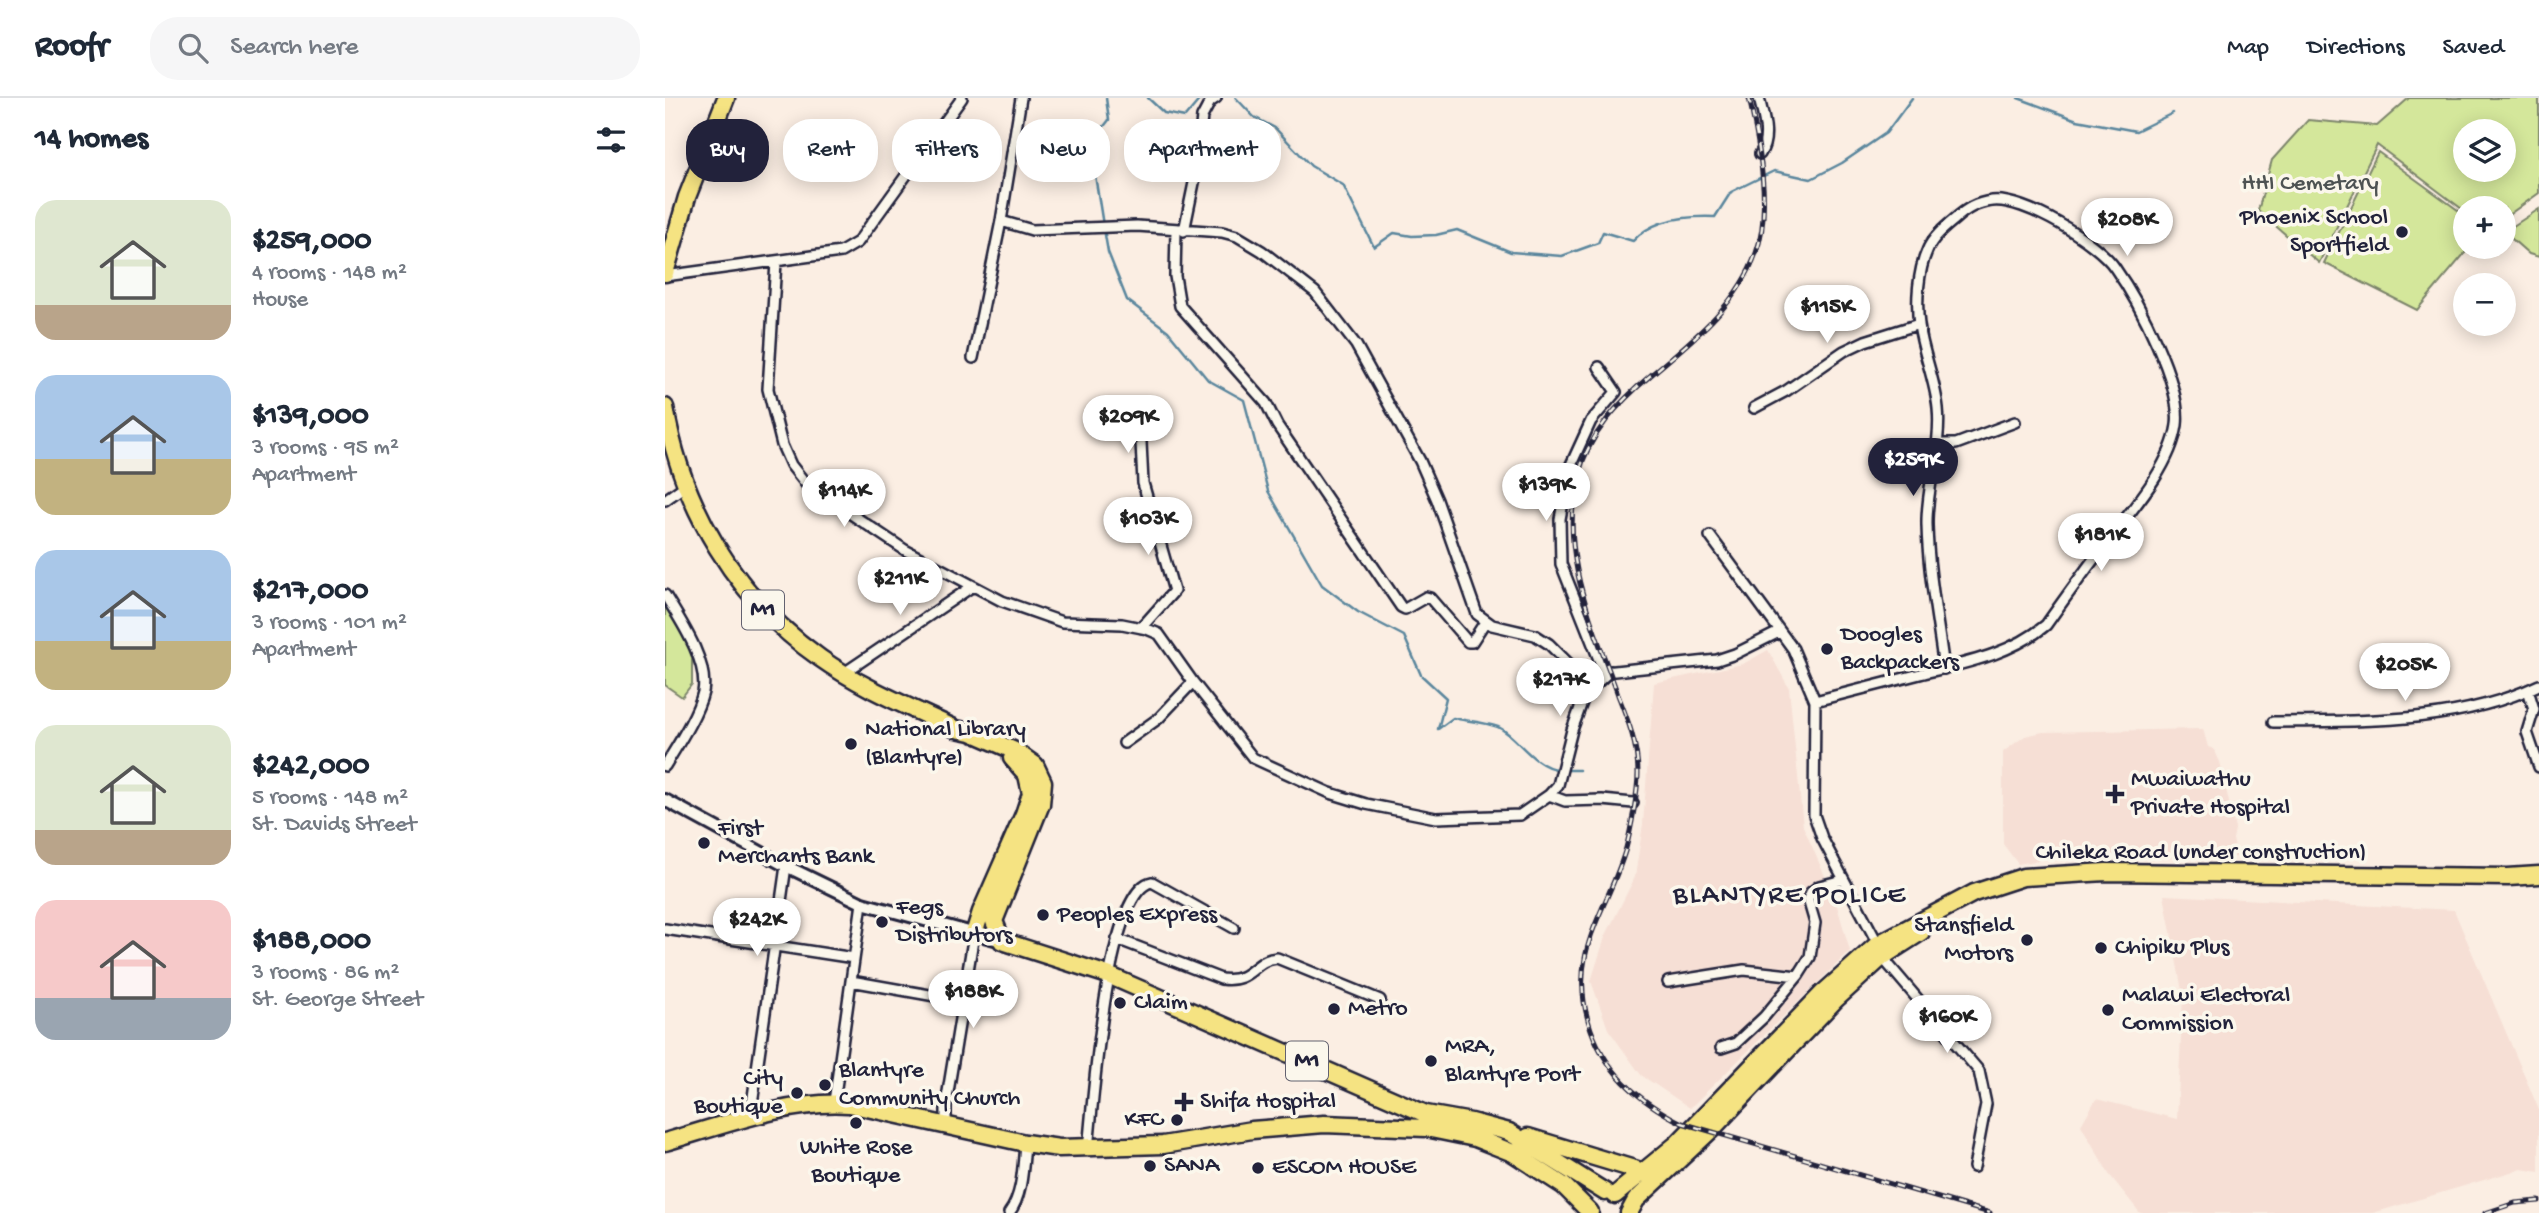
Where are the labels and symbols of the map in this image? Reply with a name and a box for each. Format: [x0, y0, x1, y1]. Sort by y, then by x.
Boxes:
park label: HHI Cemetary [2241, 170, 2379, 199]
pin: $208K [2078, 198, 2176, 258]
place label: Phoenix School Sportfield [2239, 204, 2390, 261]
marker: Phoenix School Sportfield [2394, 224, 2410, 240]
pin: $115K [1778, 286, 1876, 345]
pin: $209K [1079, 396, 1177, 455]
pin: $259K [1864, 438, 1962, 498]
pin: $139K [1497, 464, 1595, 523]
pin: $114K [795, 470, 893, 529]
pin: $103K [1099, 498, 1197, 557]
pin: $181K [2052, 514, 2150, 573]
pin: $211K [851, 558, 949, 617]
road number: M1 [742, 590, 784, 630]
place label: Doogles Backpackers [1839, 621, 1960, 678]
marker: Doogles Backpackers [1819, 641, 1835, 657]
pin: $205K [2356, 644, 2454, 703]
pin: $217K [1511, 658, 1609, 718]
place label: National Library (Blantyre) [865, 716, 1026, 773]
marker: National Library (Blantyre) [843, 736, 859, 752]
place label: Mwaiwathu Private Hospital [2130, 766, 2290, 823]
marker: Mwaiwathu Private Hospital [2105, 784, 2125, 804]
place label: First Merchants Bank [717, 815, 876, 872]
marker: First Merchants Bank [696, 835, 712, 851]
street label: Chileka Road (under construction) [2036, 839, 2366, 868]
district label: BLANTYRE POLICE [1672, 880, 1907, 913]
place label: Fegs Distributors [894, 894, 1014, 951]
pin: $242K [708, 898, 806, 958]
place label: Peoples Express [1056, 901, 1218, 930]
marker: Peoples Express [1035, 907, 1051, 923]
place label: Stansfield Motors [1914, 912, 2015, 969]
marker: Fegs Distributors [874, 914, 890, 930]
marker: Stansfield Motors [2019, 932, 2035, 948]
place label: Chipiku Plus [2115, 934, 2231, 963]
marker: Chipiku Plus [2093, 940, 2109, 956]
pin: $188K [924, 970, 1022, 1030]
place label: Malawi Electoral Commission [2122, 982, 2290, 1039]
place label: Claim [1134, 989, 1188, 1018]
marker: Claim [1112, 995, 1128, 1011]
place label: Metro [1348, 995, 1408, 1024]
pin: $160K [1898, 996, 1996, 1055]
marker: Metro [1326, 1001, 1342, 1017]
marker: Malawi Electoral Commission [2100, 1002, 2116, 1018]
place label: MRA, Blantyre Port [1444, 1033, 1582, 1090]
road number: M1 [1286, 1042, 1328, 1080]
marker: MRA, Blantyre Port [1423, 1053, 1439, 1069]
place label: Blantyre Community Church [838, 1057, 1021, 1114]
place label: City Boutique [693, 1065, 784, 1122]
marker: Blantyre Community Church [817, 1077, 833, 1093]
marker: City Boutique [789, 1085, 805, 1101]
place label: Shifa Hospital [1200, 1088, 1336, 1117]
marker: Shifa Hospital [1174, 1092, 1194, 1112]
place label: KFC [1124, 1106, 1165, 1135]
marker: KFC [1169, 1112, 1185, 1128]
marker: White Rose Boutique [848, 1115, 864, 1131]
place label: White Rose Boutique [800, 1134, 913, 1191]
place label: SANA [1164, 1152, 1221, 1181]
place label: ESCOM HOUSE [1272, 1154, 1417, 1183]
marker: SANA [1142, 1158, 1158, 1174]
marker: ESCOM HOUSE [1250, 1160, 1266, 1176]

